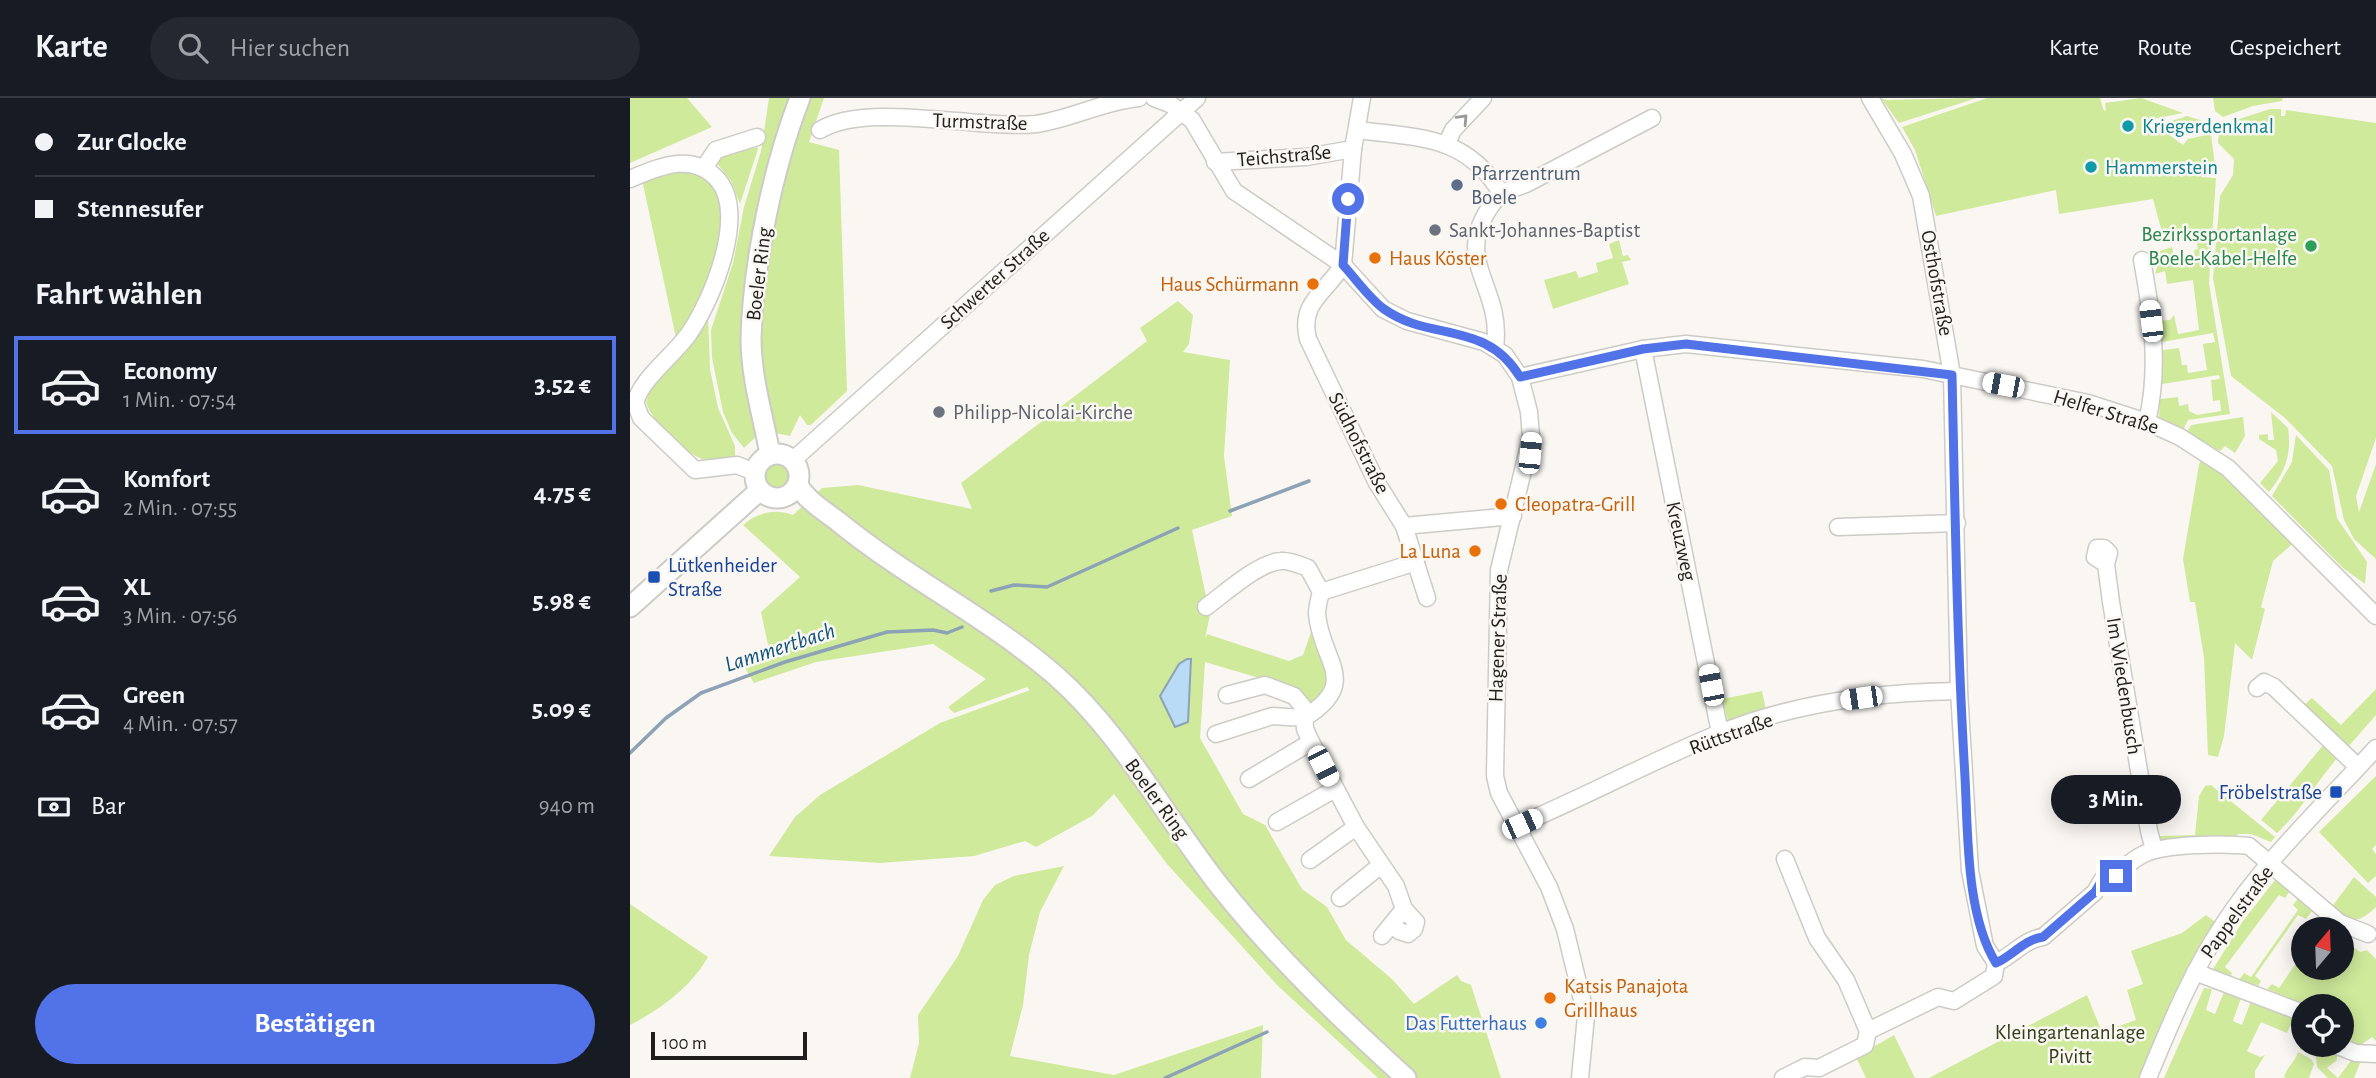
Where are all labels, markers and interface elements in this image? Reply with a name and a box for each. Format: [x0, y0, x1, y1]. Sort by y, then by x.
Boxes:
search box [150, 17, 640, 80]
icon: search [174, 29, 212, 67]
text: Karte [35, 31, 108, 64]
text: Hier suchen [230, 35, 350, 61]
text: Karte [2049, 36, 2099, 60]
text: Route [2137, 36, 2192, 60]
text: Gespeichert [2230, 36, 2341, 60]
street label: Turmstraße [932, 110, 1028, 134]
one-way arrow [1455, 114, 1468, 127]
place label: Kriegerdenkmal [2142, 116, 2274, 137]
marker: Kriegerdenkmal [2120, 118, 2136, 134]
text: Zur Glocke [77, 129, 187, 155]
street label: Teichstraße [1236, 141, 1332, 171]
place label: Hammerstein [2105, 157, 2218, 178]
marker: Hammerstein [2083, 159, 2099, 175]
place label: Pfarrzentrum Boele [1471, 163, 1581, 208]
marker: Pfarrzentrum Boele [1449, 177, 1465, 193]
route start [1332, 183, 1364, 215]
text: Stennesufer [77, 196, 203, 222]
place label: Sankt-Johannes-Baptist [1449, 220, 1640, 241]
marker: Sankt-Johannes-Baptist [1427, 222, 1443, 238]
place label: Bezirkssportanlage Boele-Kabel-Helfe [2141, 224, 2297, 269]
street label: Boeler Ring [743, 225, 775, 322]
street label: Schwerter Straße [936, 225, 1054, 333]
street label: Osthofstraße [1917, 228, 1957, 338]
marker: Bezirkssportanlage Boele-Kabel-Helfe [2303, 238, 2319, 254]
place label: Haus Köster [1389, 248, 1487, 269]
marker: Haus Köster [1367, 250, 1383, 266]
place label: Haus Schürmann [1160, 274, 1299, 295]
marker: Haus Schürmann [1305, 276, 1321, 292]
text: Fahrt wählen [35, 278, 203, 310]
car [2139, 299, 2164, 343]
icon: car [39, 354, 102, 417]
text: Economy [123, 358, 217, 384]
car [1981, 371, 2026, 399]
text: 3.52 € [534, 372, 591, 398]
street label: Helfer Straße [2051, 386, 2161, 438]
text: 1 Min. · 07:54 [123, 389, 236, 412]
street label: Südhofstraße [1325, 389, 1393, 497]
place label: Philipp-Nicolai-Kirche [953, 402, 1133, 423]
marker: Philipp-Nicolai-Kirche [931, 404, 947, 420]
car [1518, 431, 1543, 475]
icon: car [39, 462, 102, 525]
text: Komfort [123, 466, 210, 492]
text: 4.75 € [533, 480, 591, 506]
place label: Cleopatra-Grill [1515, 494, 1635, 515]
marker: Cleopatra-Grill [1493, 496, 1509, 512]
text: 2 Min. · 07:55 [123, 497, 237, 520]
street label: Kreuzweg [1662, 499, 1700, 583]
place label: La Luna [1399, 541, 1461, 562]
marker: La Luna [1467, 543, 1483, 559]
place label: Lütkenheider Straße [668, 555, 777, 600]
marker: Lütkenheider Straße [646, 569, 662, 585]
icon: car [39, 570, 102, 633]
street label: Hagener Straße [1485, 573, 1511, 703]
text: XL [123, 574, 150, 600]
text: 5.98 € [532, 588, 591, 614]
text: 3 Min. · 07:56 [123, 605, 237, 628]
street label: Im Wiedenbusch [2103, 616, 2145, 756]
water label: Lammertbach [722, 619, 838, 677]
car [1697, 662, 1726, 708]
icon: car [39, 678, 102, 741]
text: Green [123, 682, 185, 708]
car [1839, 685, 1884, 711]
text: 5.09 € [532, 696, 591, 722]
street label: Rüttstraße [1686, 709, 1776, 759]
text: 4 Min. · 07:57 [123, 713, 238, 736]
car [1305, 743, 1342, 789]
street label: Boeler Ring [1121, 755, 1194, 844]
callout: 3 Min. [2051, 774, 2181, 824]
place label: Fröbelstraße [2219, 782, 2322, 803]
marker: Fröbelstraße [2328, 784, 2344, 800]
icon: cash [35, 788, 73, 826]
text: 3 Min. [2088, 788, 2144, 811]
text: Bar [91, 793, 125, 819]
text: 940 m [539, 795, 595, 818]
car [1499, 806, 1546, 842]
route end [2100, 860, 2132, 892]
street label: Pappelstraße [2197, 862, 2277, 962]
north arrow [2291, 917, 2354, 980]
map controls [2291, 917, 2354, 1057]
place label: Katsis Panajota Grillhaus [1564, 976, 1689, 1021]
button: Bestätigen [35, 984, 595, 1064]
marker: Katsis Panajota Grillhaus [1542, 990, 1558, 1006]
button: locate [2291, 994, 2354, 1057]
place label: Das Futterhaus [1405, 1013, 1527, 1034]
marker: Das Futterhaus [1533, 1015, 1549, 1031]
park label: Kleingartenanlage Pivitt [1995, 1022, 2145, 1067]
scale bar [651, 1029, 807, 1061]
text: 100 m [662, 1034, 707, 1053]

